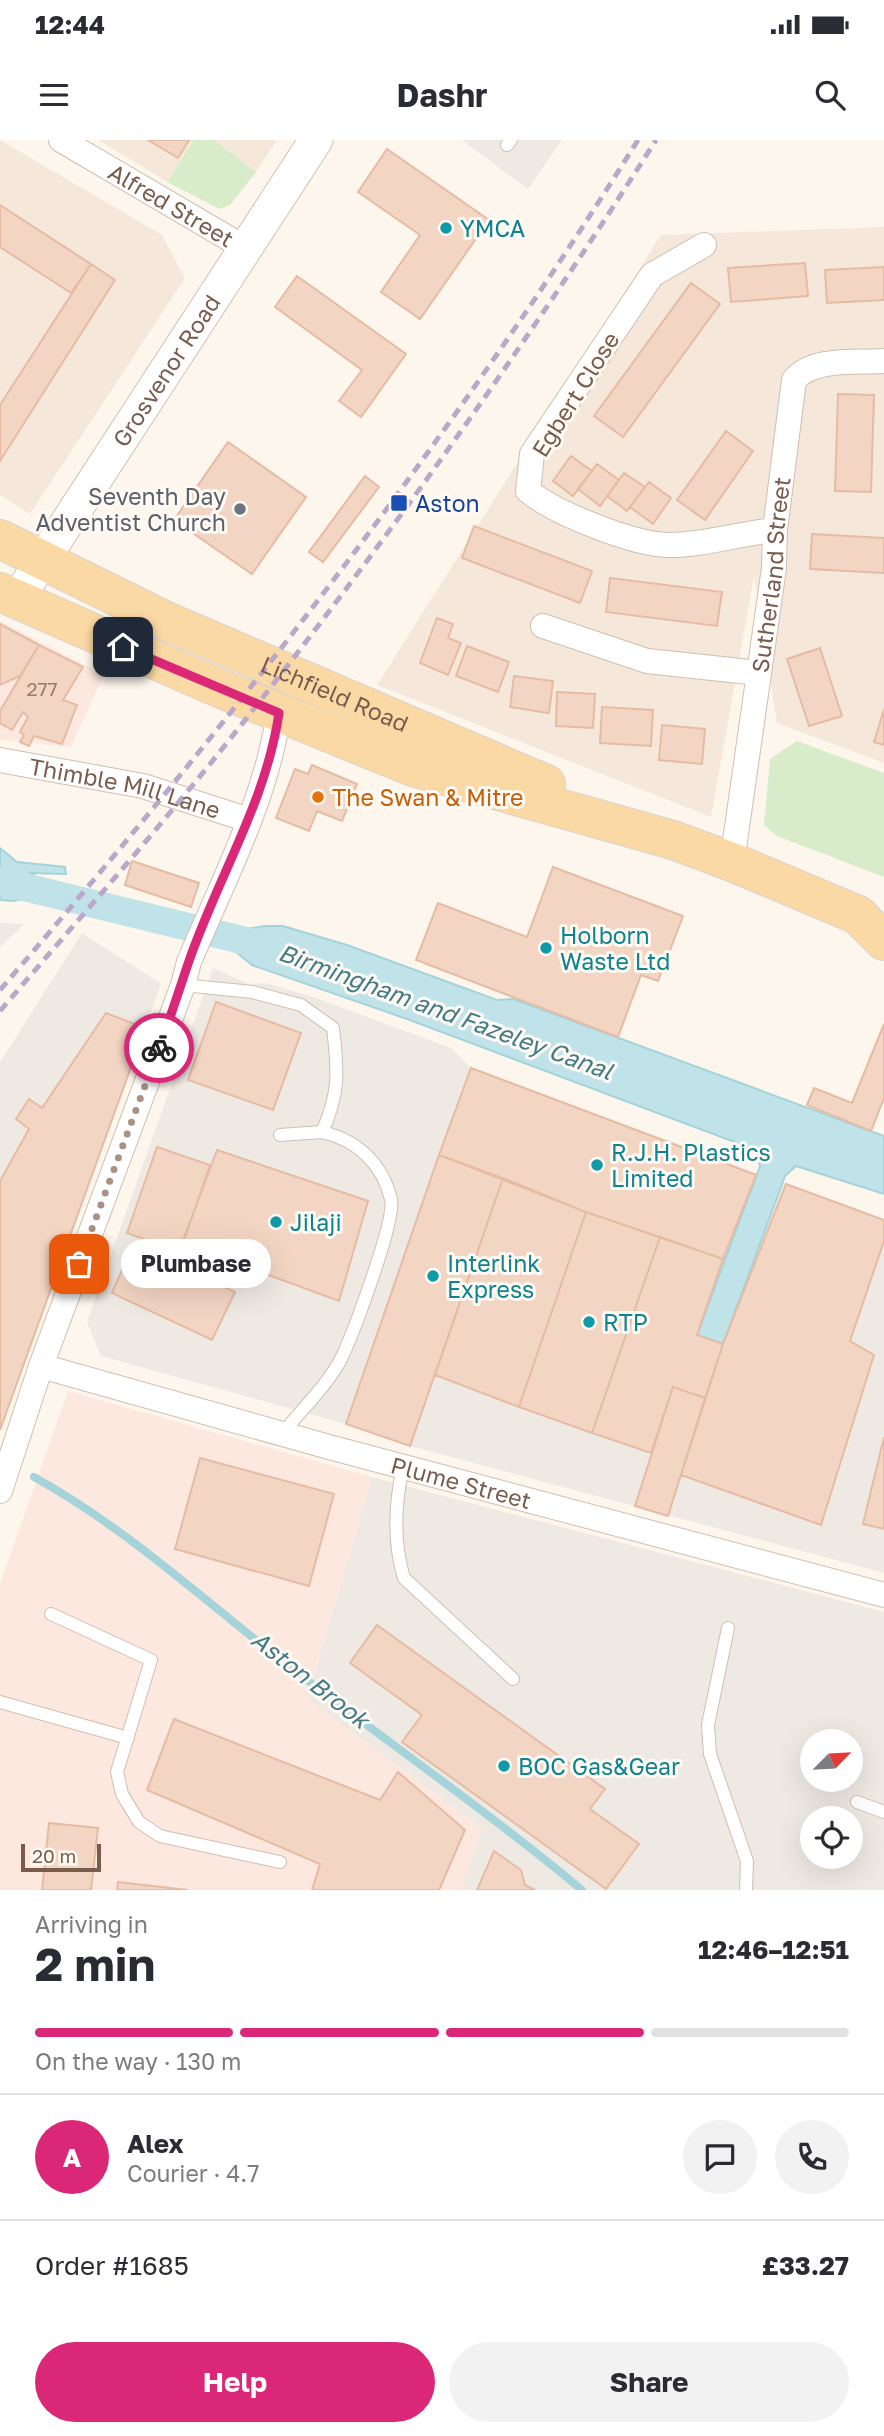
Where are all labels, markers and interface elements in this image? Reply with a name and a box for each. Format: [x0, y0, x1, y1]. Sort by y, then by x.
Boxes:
text: 12:44 [35, 9, 105, 40]
icon: menu [35, 76, 73, 114]
text: Dashr [396, 76, 488, 114]
icon: search [811, 76, 849, 114]
street label: Alfred Street [104, 157, 239, 252]
place label: YMCA [460, 214, 525, 242]
marker: YMCA [438, 220, 454, 236]
street label: Grosvenor Road [106, 289, 226, 452]
street label: Egbert Close [526, 326, 624, 462]
street label: Sutherland Street [745, 475, 796, 674]
place label: Seventh Day Adventist Church [35, 482, 226, 536]
place label: Aston [415, 489, 480, 517]
marker: Aston [389, 493, 409, 513]
marker: Seventh Day Adventist Church [232, 501, 248, 517]
pin [93, 617, 153, 677]
icon: home [104, 628, 142, 666]
street label: Lichfield Road [257, 650, 413, 737]
house number: 277 [26, 677, 58, 700]
street label: Thimble Mill Lane [27, 752, 224, 824]
place label: The Swan & Mitre [332, 783, 523, 811]
marker: The Swan & Mitre [310, 789, 326, 805]
place label: Holborn Waste Ltd [560, 921, 670, 975]
water label: Birmingham and Fazeley Canal [275, 937, 618, 1086]
marker: Holborn Waste Ltd [538, 940, 554, 956]
courier [124, 1013, 194, 1083]
icon: bike [140, 1029, 178, 1067]
place label: R.J.H. Plastics Limited [611, 1138, 771, 1192]
marker: R.J.H. Plastics Limited [589, 1157, 605, 1173]
place label: Jilaji [290, 1208, 342, 1236]
marker: Jilaji [268, 1214, 284, 1230]
pin [49, 1234, 109, 1294]
callout: Plumbase [121, 1240, 272, 1288]
icon: bag [60, 1245, 98, 1283]
text: Plumbase [141, 1249, 251, 1277]
place label: Interlink Express [447, 1249, 540, 1303]
marker: Interlink Express [425, 1268, 441, 1284]
place label: RTP [603, 1308, 648, 1336]
marker: RTP [581, 1314, 597, 1330]
street label: Plume Street [388, 1450, 534, 1514]
water label: Aston Brook [247, 1624, 377, 1735]
north arrow [800, 1729, 863, 1792]
map controls [800, 1729, 863, 1869]
place label: BOC Gas&Gear [518, 1752, 680, 1780]
marker: BOC Gas&Gear [496, 1758, 512, 1774]
button: locate [800, 1806, 863, 1869]
scale bar [21, 1841, 102, 1873]
text: 20 m [32, 1844, 76, 1867]
text: Arriving in [35, 1910, 148, 1938]
text: 12:46–12:51 [698, 1934, 849, 1965]
text: 2 min [35, 1936, 155, 1991]
text: On the way · 130 m [35, 2047, 241, 2075]
button: chat [683, 2120, 757, 2194]
button: phone [775, 2120, 849, 2194]
text: Alex [127, 2128, 184, 2159]
text: A [63, 2142, 81, 2173]
text: Courier · 4.7 [127, 2159, 259, 2187]
text: Order #1685 [35, 2250, 189, 2281]
text: £33.27 [762, 2250, 849, 2281]
button: Help [35, 2342, 435, 2422]
button: Share [449, 2342, 849, 2422]

